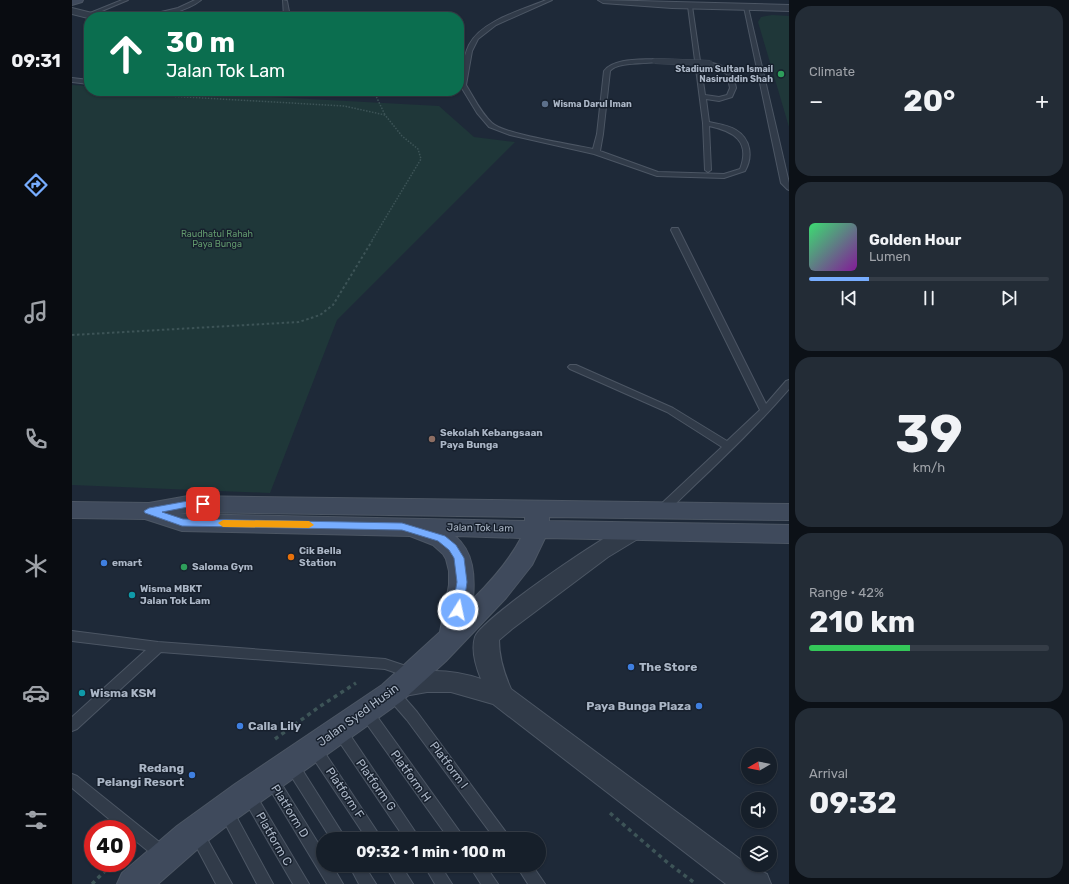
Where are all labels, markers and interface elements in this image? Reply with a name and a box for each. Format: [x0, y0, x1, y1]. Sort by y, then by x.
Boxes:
text: 30 m [166, 26, 235, 59]
icon: ahead [100, 28, 152, 80]
text: 09:31 [11, 50, 61, 72]
text: Jalan Tok Lam [166, 60, 285, 82]
place label: Stadium Sultan Ismail Nasiruddin Shah [675, 64, 773, 84]
text: Climate [809, 64, 855, 79]
marker: Stadium Sultan Ismail Nasiruddin Shah [776, 69, 786, 79]
text: 20° [903, 83, 955, 119]
text: − [809, 88, 823, 115]
text: + [1035, 88, 1049, 115]
marker: Wisma Darul Iman [540, 99, 550, 109]
place label: Wisma Darul Iman [553, 99, 632, 109]
icon: directions [22, 171, 50, 199]
park label: Raudhatul Rahah Paya Bunga [181, 229, 253, 249]
text: Golden Hour [869, 231, 961, 249]
text: Lumen [869, 249, 911, 264]
icon: previous [838, 287, 860, 309]
icon: pause [918, 287, 940, 309]
icon: next [998, 287, 1020, 309]
icon: music [22, 298, 50, 326]
text: 39 [895, 403, 963, 465]
icon: phone [22, 425, 50, 453]
place label: Sekolah Kebangsaan Paya Bunga [440, 427, 543, 451]
marker: Sekolah Kebangsaan Paya Bunga [427, 434, 437, 444]
text: km/h [913, 460, 945, 475]
pin [186, 487, 220, 521]
icon: arrive [192, 493, 214, 515]
street label: Jalan Tok Lam [447, 521, 513, 535]
place label: Cik Bella Station [299, 545, 342, 569]
icon: climate [22, 552, 50, 580]
marker: Cik Bella Station [286, 552, 296, 562]
place label: emart [112, 557, 143, 569]
marker: emart [99, 558, 109, 568]
place label: Saloma Gym [192, 561, 253, 573]
marker: Saloma Gym [179, 562, 189, 572]
place label: Wisma MBKT Jalan Tok Lam [140, 583, 210, 607]
text: Range · 42% [809, 585, 884, 600]
position arrow [437, 589, 479, 631]
marker: Wisma MBKT Jalan Tok Lam [127, 590, 137, 600]
text: 210 km [809, 604, 915, 640]
place label: The Store [639, 660, 697, 674]
marker: The Store [626, 662, 636, 672]
icon: car [22, 679, 50, 707]
street label: Jalan Syed Husin [315, 681, 401, 749]
place label: Wisma KSM [90, 686, 156, 700]
marker: Wisma KSM [77, 688, 87, 698]
place label: Paya Bunga Plaza [586, 699, 691, 713]
marker: Paya Bunga Plaza [694, 701, 704, 711]
place label: Calla Lily [248, 719, 301, 733]
marker: Calla Lily [235, 721, 245, 731]
street label: Platform I [427, 739, 471, 791]
street label: Platform H [388, 748, 434, 804]
north arrow [741, 748, 777, 784]
map controls [741, 748, 777, 872]
street label: Platform G [353, 757, 399, 813]
place label: Redang Pelangi Resort [97, 761, 184, 789]
street label: Platform F [323, 765, 367, 821]
text: Arrival [809, 766, 848, 781]
marker: Redang Pelangi Resort [187, 770, 197, 780]
street label: Platform D [268, 782, 312, 840]
text: 09:32 [809, 785, 897, 821]
button: sound [741, 792, 777, 828]
icon: filters [22, 806, 50, 834]
street label: Platform C [253, 810, 295, 868]
speed limit sign: 40 [84, 820, 136, 872]
button: layers [741, 836, 777, 872]
text: 09:32 · 1 min · 100 m [356, 843, 506, 861]

